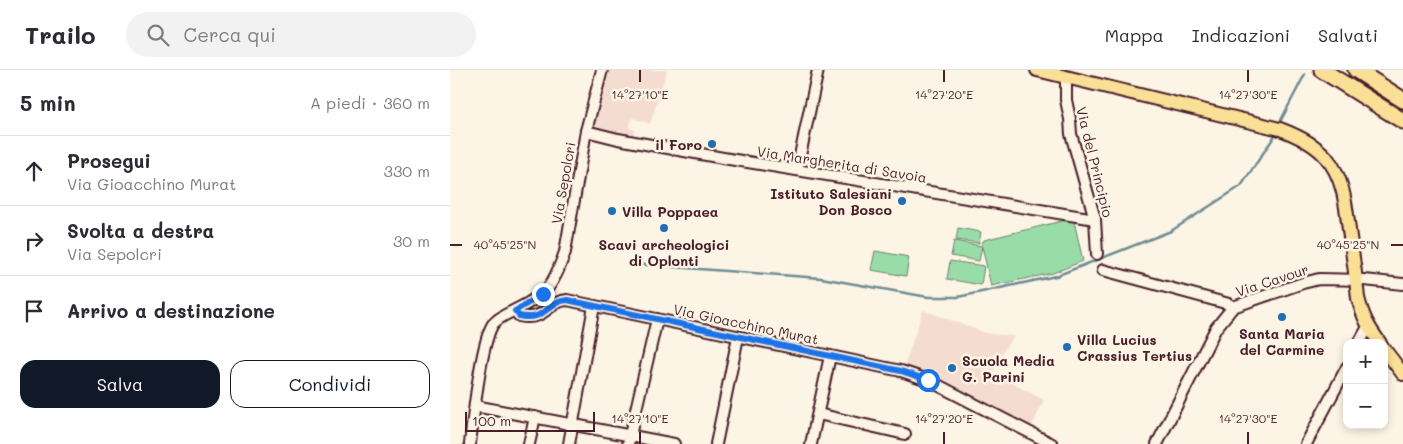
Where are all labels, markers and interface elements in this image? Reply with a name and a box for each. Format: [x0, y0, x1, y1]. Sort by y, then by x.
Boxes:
search box [126, 12, 476, 57]
text: Trailo [25, 19, 96, 50]
icon: search [144, 21, 172, 49]
text: Cerca qui [184, 22, 276, 47]
text: Mappa [1105, 23, 1164, 47]
text: Indicazioni [1192, 23, 1290, 47]
text: Salvati [1318, 23, 1378, 47]
text: 14°27'10"E [612, 86, 669, 102]
text: 14°27'20"E [915, 86, 973, 102]
text: 14°27'30"E [1219, 86, 1277, 102]
text: 5 min [20, 89, 76, 116]
text: A piedi · 360 m [310, 92, 430, 113]
street label: Via del Principio [1072, 105, 1118, 219]
place label: il Foro [655, 135, 702, 154]
marker: il Foro [706, 138, 718, 150]
street label: Via Sepolcri [546, 140, 580, 226]
street label: Via Margherita di Savoia [756, 141, 928, 187]
text: Prosegui [67, 148, 151, 173]
icon: ahead [20, 157, 48, 185]
text: 330 m [384, 160, 430, 181]
text: Via Gioacchino Murat [67, 173, 236, 194]
place label: Istituto Salesiani Don Bosco [770, 184, 892, 219]
marker: Istituto Salesiani Don Bosco [896, 195, 908, 207]
place label: Villa Poppaea [622, 202, 719, 221]
marker: Villa Poppaea [606, 205, 618, 217]
text: Svolta a destra [67, 218, 214, 243]
marker: Scavi archeologici di Oplonti [658, 222, 670, 234]
icon: right [20, 227, 48, 255]
text: 30 m [393, 230, 430, 251]
place label: Scavi archeologici di Oplonti [599, 235, 729, 270]
text: 40°45'25"N [474, 236, 536, 252]
text: 40°45'25"N [1317, 236, 1379, 252]
text: Via Sepolcri [67, 243, 162, 264]
street label: Via Cavour [1233, 259, 1311, 301]
route end [532, 283, 555, 306]
icon: arrive [20, 297, 48, 325]
text: Arrivo a destinazione [67, 298, 275, 323]
street label: Via Gioacchino Murat [672, 299, 820, 349]
marker: Santa Maria del Carmine [1276, 311, 1288, 323]
place label: Santa Maria del Carmine [1239, 324, 1325, 359]
place label: Villa Lucius Crassius Tertius [1077, 330, 1192, 365]
map controls [1343, 339, 1388, 429]
button: + [1343, 339, 1388, 384]
marker: Villa Lucius Crassius Tertius [1061, 341, 1073, 353]
place label: Scuola Media G. Parini [962, 351, 1055, 386]
button: Salva [20, 360, 220, 408]
button: Condividi [230, 360, 430, 408]
marker: Scuola Media G. Parini [946, 362, 958, 374]
route start [917, 369, 940, 392]
button: − [1343, 384, 1388, 429]
scale bar [465, 409, 595, 432]
text: 14°27'10"E [612, 410, 669, 426]
text: 14°27'20"E [915, 410, 973, 426]
text: 14°27'30"E [1219, 410, 1277, 426]
text: 100 m [472, 411, 511, 430]

